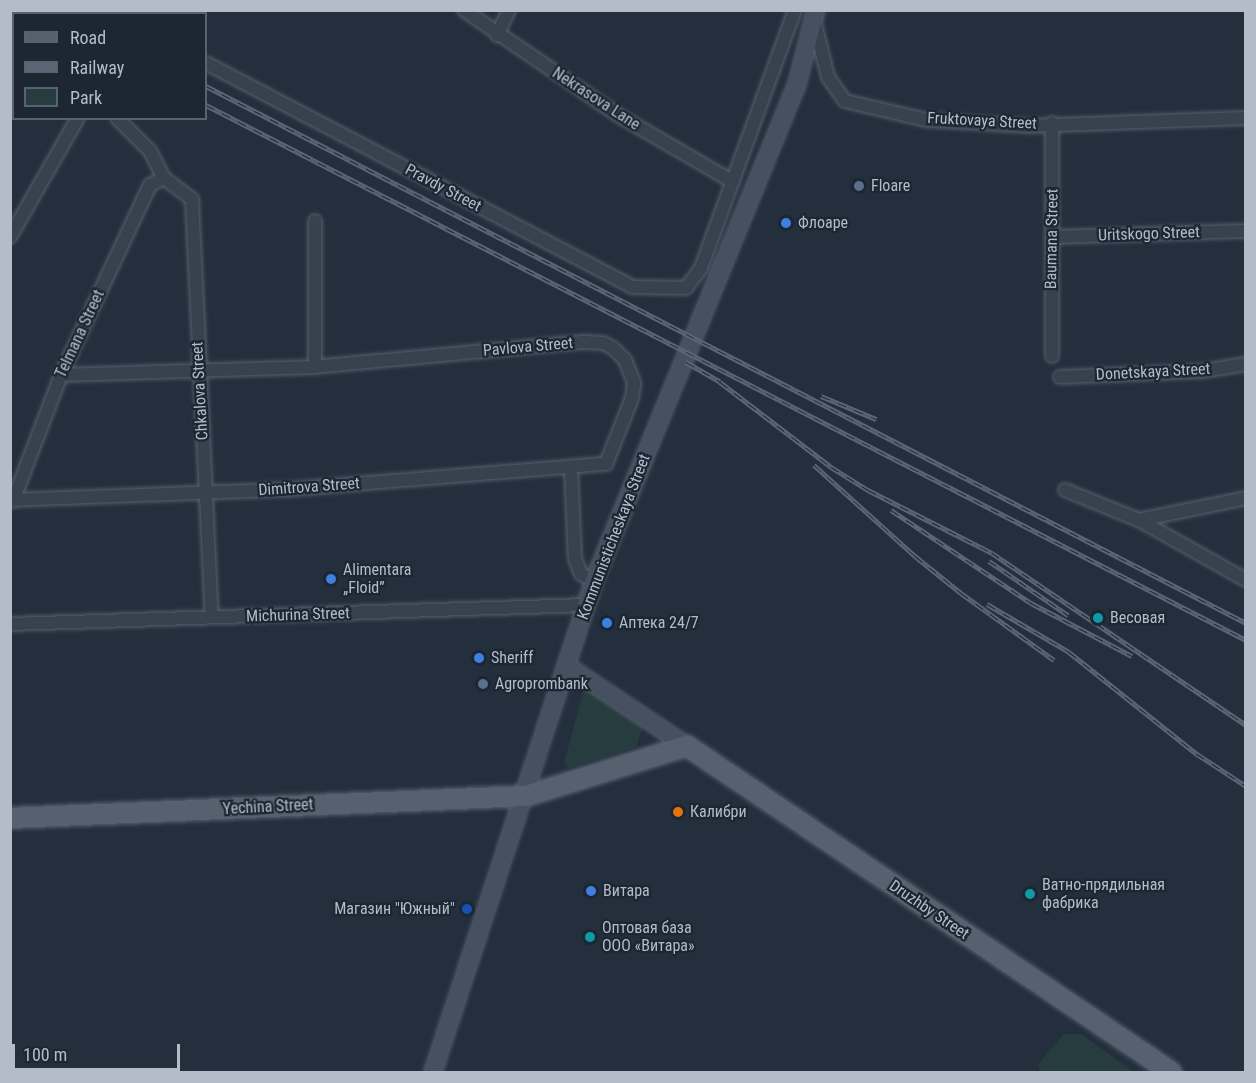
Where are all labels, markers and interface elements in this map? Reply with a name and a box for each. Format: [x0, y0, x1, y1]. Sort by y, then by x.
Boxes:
legend [12, 12, 207, 120]
text: Road [70, 27, 106, 48]
text: Railway [70, 57, 124, 78]
street label: Nekrasova Lane [549, 64, 643, 134]
text: Park [70, 87, 102, 108]
street label: Fruktovaya Street [927, 109, 1037, 133]
street label: Pravdy Street [402, 160, 484, 216]
place label: Floare [871, 176, 910, 196]
marker: Floare [852, 179, 866, 193]
street label: Baumana Street [1042, 189, 1062, 289]
place label: Флоаре [798, 213, 848, 233]
marker: Флоаре [779, 216, 793, 230]
street label: Uritskogo Street [1098, 223, 1200, 245]
street label: Telmana Street [51, 287, 109, 381]
street label: Pavlova Street [482, 334, 574, 360]
street label: Chkalova Street [188, 341, 212, 441]
street label: Donetskaya Street [1095, 359, 1211, 385]
street label: Kommunisticheskaya Street [574, 452, 654, 622]
street label: Dimitrova Street [258, 474, 360, 500]
place label: Alimentara „Floid” [343, 560, 411, 598]
marker: Alimentara „Floid” [324, 572, 338, 586]
street label: Michurina Street [246, 604, 350, 626]
place label: Весовая [1110, 608, 1165, 628]
marker: Весовая [1091, 611, 1105, 625]
place label: Аптека 24/7 [619, 613, 699, 633]
marker: Аптека 24/7 [600, 616, 614, 630]
place label: Sheriff [491, 648, 533, 668]
marker: Sheriff [472, 651, 486, 665]
place label: Agroprombank [495, 674, 588, 694]
marker: Agroprombank [476, 677, 490, 691]
street label: Yechina Street [222, 795, 314, 819]
place label: Калибри [690, 802, 747, 822]
marker: Калибри [671, 805, 685, 819]
place label: Ватно-прядильная фабрика [1042, 875, 1165, 913]
street label: Druzhby Street [885, 876, 973, 944]
place label: Витара [603, 881, 650, 901]
marker: Витара [584, 884, 598, 898]
marker: Ватно-прядильная фабрика [1023, 887, 1037, 901]
place label: Магазин "Южный" [334, 899, 455, 919]
marker: Магазин "Южный" [460, 902, 474, 916]
place label: Оптовая база ООО «Витара» [602, 918, 695, 956]
marker: Оптовая база ООО «Витара» [583, 930, 597, 944]
scale bar [15, 1032, 183, 1070]
text: 100 m [23, 1044, 67, 1065]

